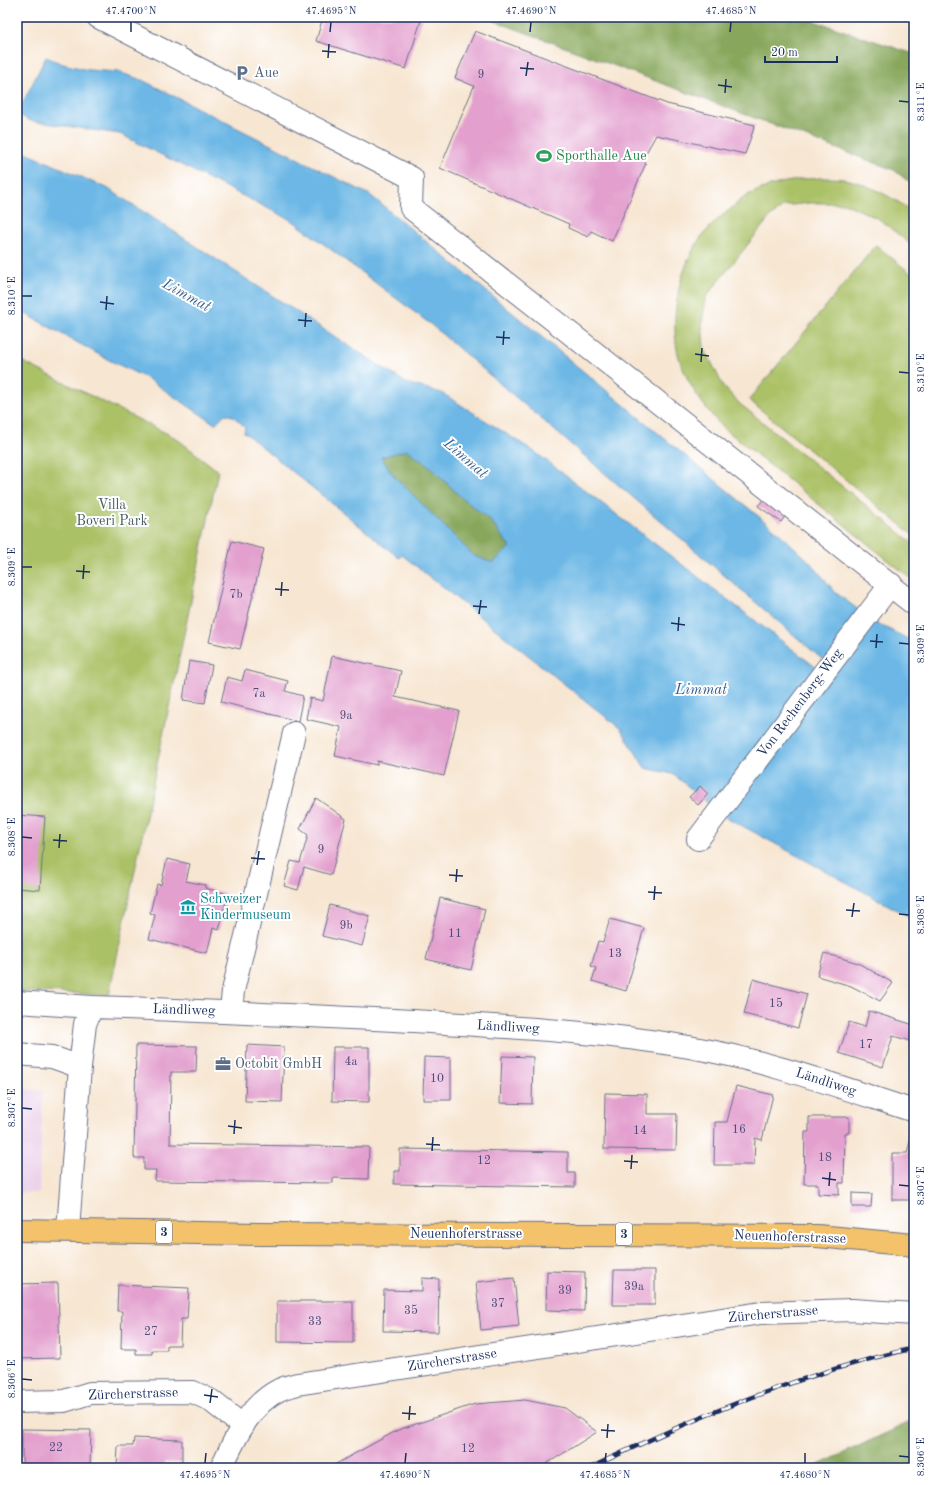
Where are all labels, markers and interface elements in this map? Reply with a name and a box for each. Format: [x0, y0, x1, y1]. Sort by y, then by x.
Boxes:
text: 47.4700°N [105, 6, 157, 16]
text: 47.4695°N [305, 6, 357, 16]
text: 47.4690°N [505, 6, 557, 16]
text: 47.4685°N [705, 6, 757, 16]
scale bar [765, 38, 837, 64]
text: 20 m [771, 47, 798, 59]
parking icon: Aue [233, 64, 251, 82]
place label: Aue [254, 66, 279, 80]
house number: 9 [478, 69, 484, 81]
text: 8.311°E [916, 83, 926, 121]
sports icon: Sporthalle Aue [535, 147, 553, 165]
place label: Sporthalle Aue [556, 149, 647, 163]
water label: Limmat [159, 276, 213, 315]
text: 8.310°E [7, 277, 17, 315]
text: 8.310°E [916, 354, 926, 392]
water label: Limmat [440, 436, 490, 482]
park label: Villa Boveri Park [76, 498, 148, 528]
text: 8.309°E [7, 548, 17, 586]
house number: 7b [229, 589, 243, 601]
text: 8.309°E [916, 625, 926, 663]
street label: Von Rechenberg-Weg [755, 646, 846, 760]
water label: Limmat [674, 683, 727, 698]
house number: 7a [253, 688, 266, 700]
house number: 9a [340, 710, 353, 722]
text: 8.308°E [7, 818, 17, 856]
house number: 9 [318, 844, 324, 856]
place label: Schweizer Kindermuseum [200, 892, 291, 922]
text: 8.308°E [916, 896, 926, 934]
museum icon: Schweizer Kindermuseum [179, 898, 197, 916]
house number: 9b [339, 920, 353, 932]
house number: 11 [448, 928, 462, 940]
house number: 13 [608, 948, 622, 960]
house number: 15 [769, 997, 783, 1010]
street label: Ländliweg [152, 1002, 216, 1018]
street label: Ländliweg [476, 1018, 540, 1036]
house number: 17 [859, 1039, 873, 1051]
office icon: Octobit GmbH [214, 1055, 232, 1073]
house number: 4a [345, 1056, 358, 1068]
place label: Octobit GmbH [235, 1057, 322, 1071]
street label: Ländliweg [794, 1066, 858, 1099]
house number: 10 [430, 1073, 444, 1085]
text: 8.307°E [7, 1089, 17, 1127]
house number: 16 [732, 1124, 746, 1136]
house number: 14 [633, 1125, 647, 1137]
house number: 18 [818, 1152, 832, 1164]
house number: 12 [477, 1155, 491, 1167]
text: 8.307°E [916, 1167, 926, 1205]
road number: 3 [156, 1221, 172, 1243]
road number: 3 [616, 1223, 632, 1245]
street label: Neuenhoferstrasse [410, 1227, 522, 1241]
street label: Neuenhoferstrasse [734, 1228, 846, 1246]
house number: 39a [624, 1281, 644, 1293]
house number: 39 [558, 1285, 572, 1297]
house number: 37 [491, 1298, 505, 1310]
street label: Zürcherstrasse [727, 1303, 819, 1325]
house number: 35 [404, 1304, 418, 1317]
house number: 33 [308, 1316, 322, 1328]
house number: 27 [144, 1326, 158, 1338]
street label: Zürcherstrasse [406, 1346, 498, 1374]
text: 8.306°E [7, 1360, 17, 1398]
street label: Zürcherstrasse [88, 1385, 178, 1403]
text: 8.306°E [916, 1438, 926, 1476]
house number: 22 [49, 1442, 63, 1454]
house number: 12 [461, 1443, 475, 1455]
text: 47.4695°N [179, 1470, 231, 1480]
text: 47.4690°N [379, 1470, 431, 1480]
text: 47.4685°N [579, 1470, 631, 1480]
text: 47.4680°N [779, 1470, 831, 1480]

